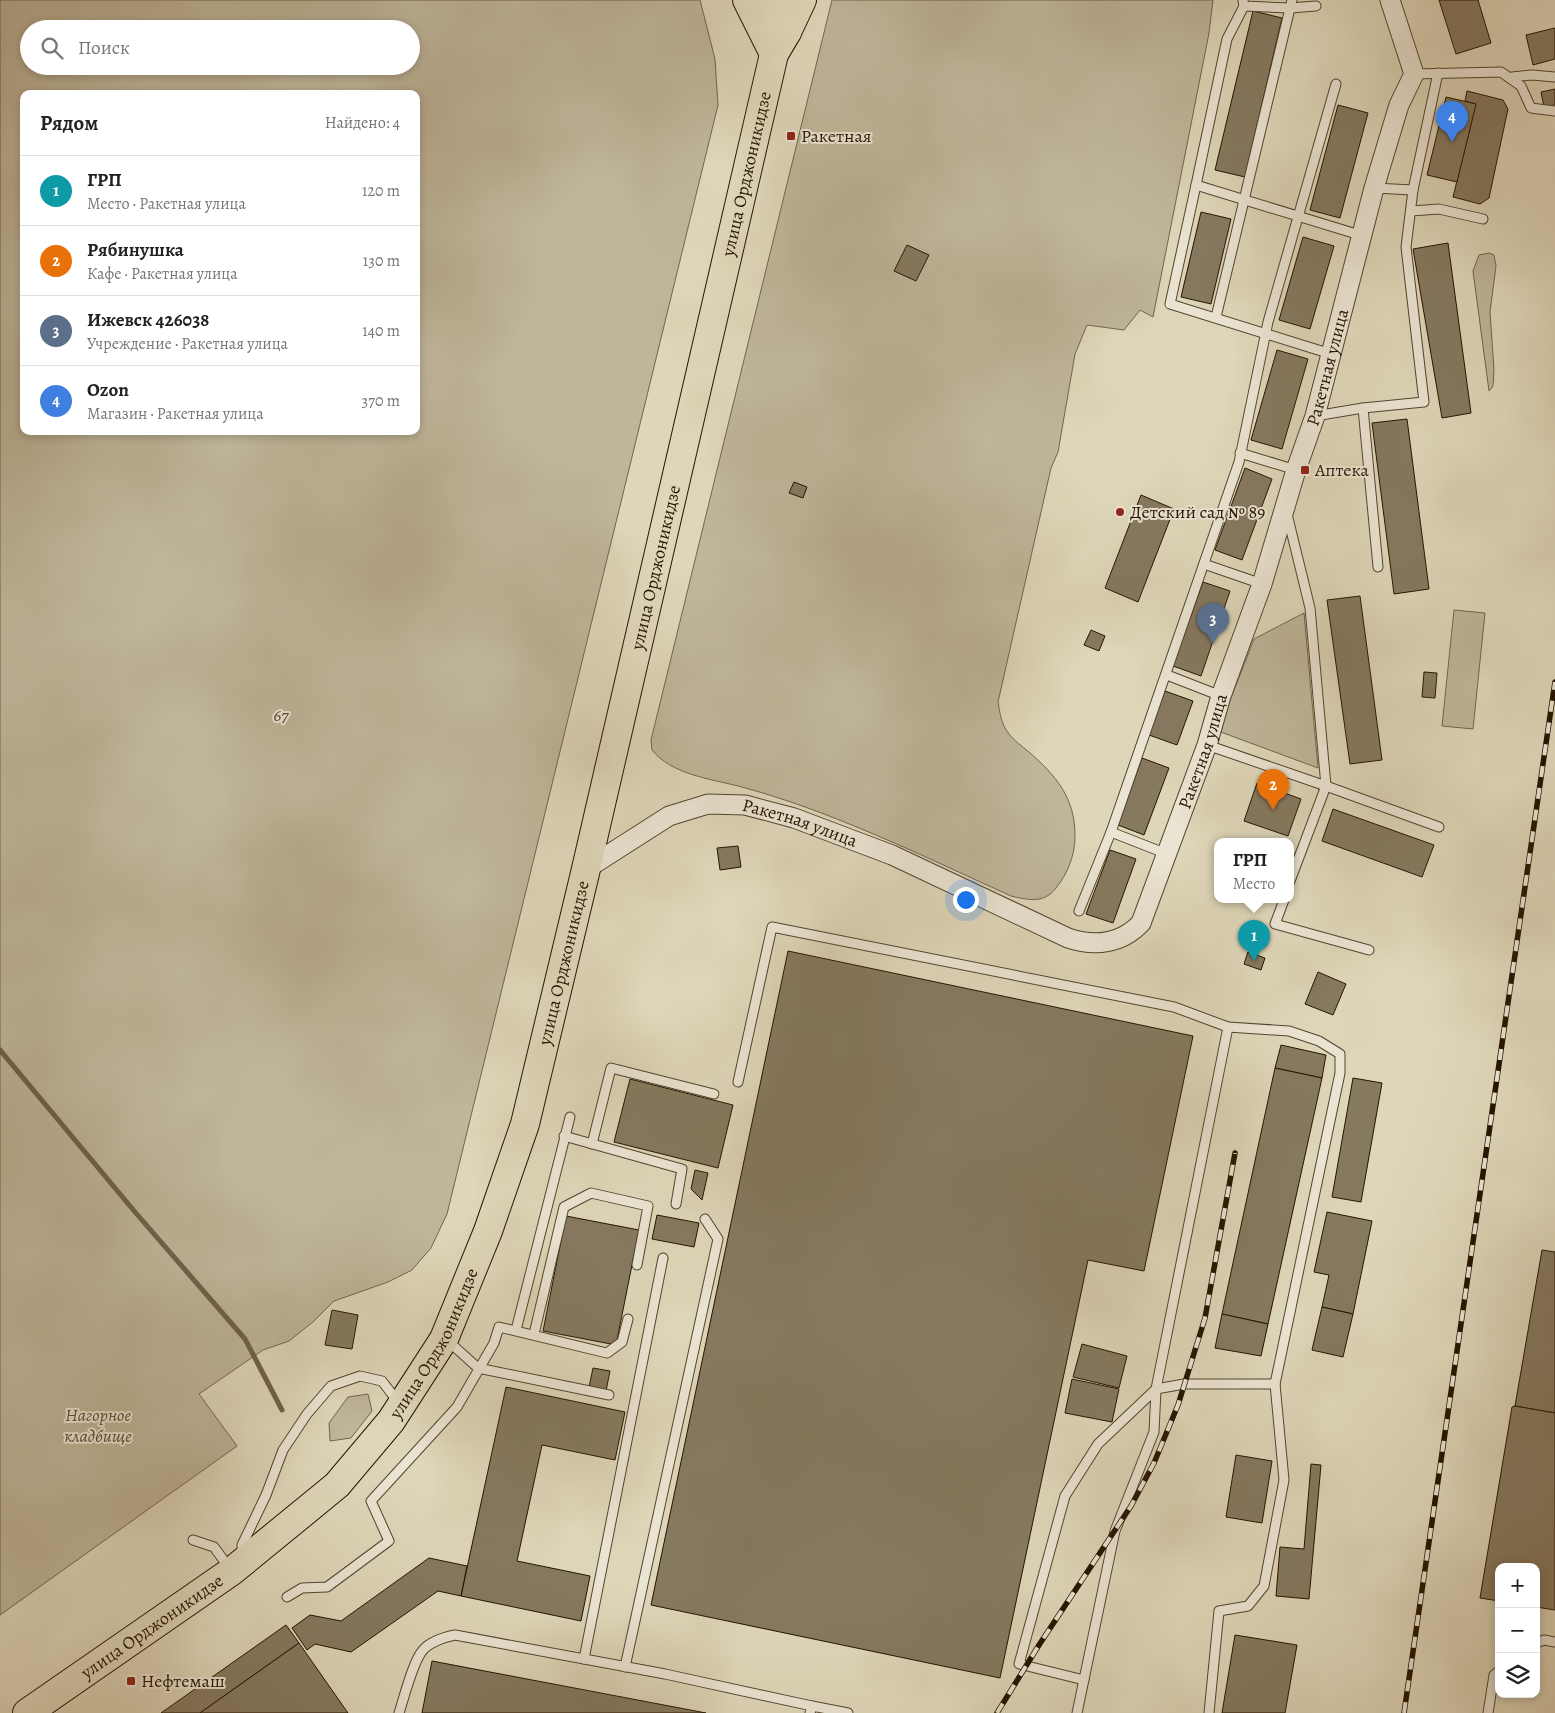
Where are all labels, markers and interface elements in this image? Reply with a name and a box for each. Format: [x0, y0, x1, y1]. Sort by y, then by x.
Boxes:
search box [20, 20, 420, 75]
icon: search [38, 34, 66, 62]
text: Поиск [78, 35, 130, 61]
street label: улица Орджоникидзе [716, 89, 777, 259]
pin: 4 [1436, 101, 1468, 142]
text: Рядом [40, 109, 98, 137]
text: Найдено: 4 [325, 112, 400, 134]
place label: Ракетная [801, 124, 872, 148]
marker: Ракетная [785, 130, 797, 142]
text: ГРП [87, 167, 122, 193]
text: 1 [53, 180, 59, 202]
text: 120 m [362, 180, 400, 202]
text: Место · Ракетная улица [87, 193, 246, 215]
text: Рябинушка [87, 237, 184, 263]
text: 2 [52, 250, 60, 272]
text: 130 m [363, 250, 400, 272]
text: Кафе · Ракетная улица [87, 263, 238, 285]
street label: Ракетная улица [1300, 305, 1354, 429]
text: Ижевск 426038 [87, 307, 209, 333]
text: 3 [53, 320, 59, 342]
text: 140 m [362, 320, 400, 342]
text: Учреждение · Ракетная улица [87, 333, 288, 355]
text: Ozon [87, 377, 129, 403]
text: 4 [52, 390, 60, 412]
text: 370 m [362, 390, 400, 412]
text: Магазин · Ракетная улица [87, 403, 264, 425]
place label: Аптека [1314, 458, 1370, 482]
marker: Аптека [1299, 464, 1311, 476]
street label: улица Орджоникидзе [625, 483, 686, 653]
place label: Детский сад № 89 [1130, 500, 1265, 524]
marker: Детский сад № 89 [1114, 506, 1126, 518]
pin: 3 [1197, 603, 1229, 644]
street label: Ракетная улица [1172, 690, 1233, 812]
park label: 67 [273, 703, 289, 727]
pin: 2 [1257, 769, 1289, 810]
street label: Ракетная улица [740, 793, 862, 853]
popup [1214, 838, 1294, 903]
text: ГРП [1233, 847, 1267, 873]
text: Место [1233, 873, 1275, 895]
street label: улица Орджоникидзе [532, 878, 595, 1049]
your location [953, 887, 979, 913]
pin: 1 [1238, 920, 1270, 961]
street label: улица Орджоникидзе [383, 1264, 484, 1424]
park label: Нагорное кладбище [64, 1403, 132, 1448]
map controls [1495, 1563, 1540, 1698]
button: + [1495, 1563, 1540, 1608]
street label: улица Орджоникидзе [75, 1569, 228, 1685]
button: − [1495, 1608, 1540, 1653]
button: layers [1495, 1653, 1540, 1698]
place label: Нефтемаш [141, 1669, 225, 1693]
marker: Нефтемаш [125, 1675, 137, 1687]

